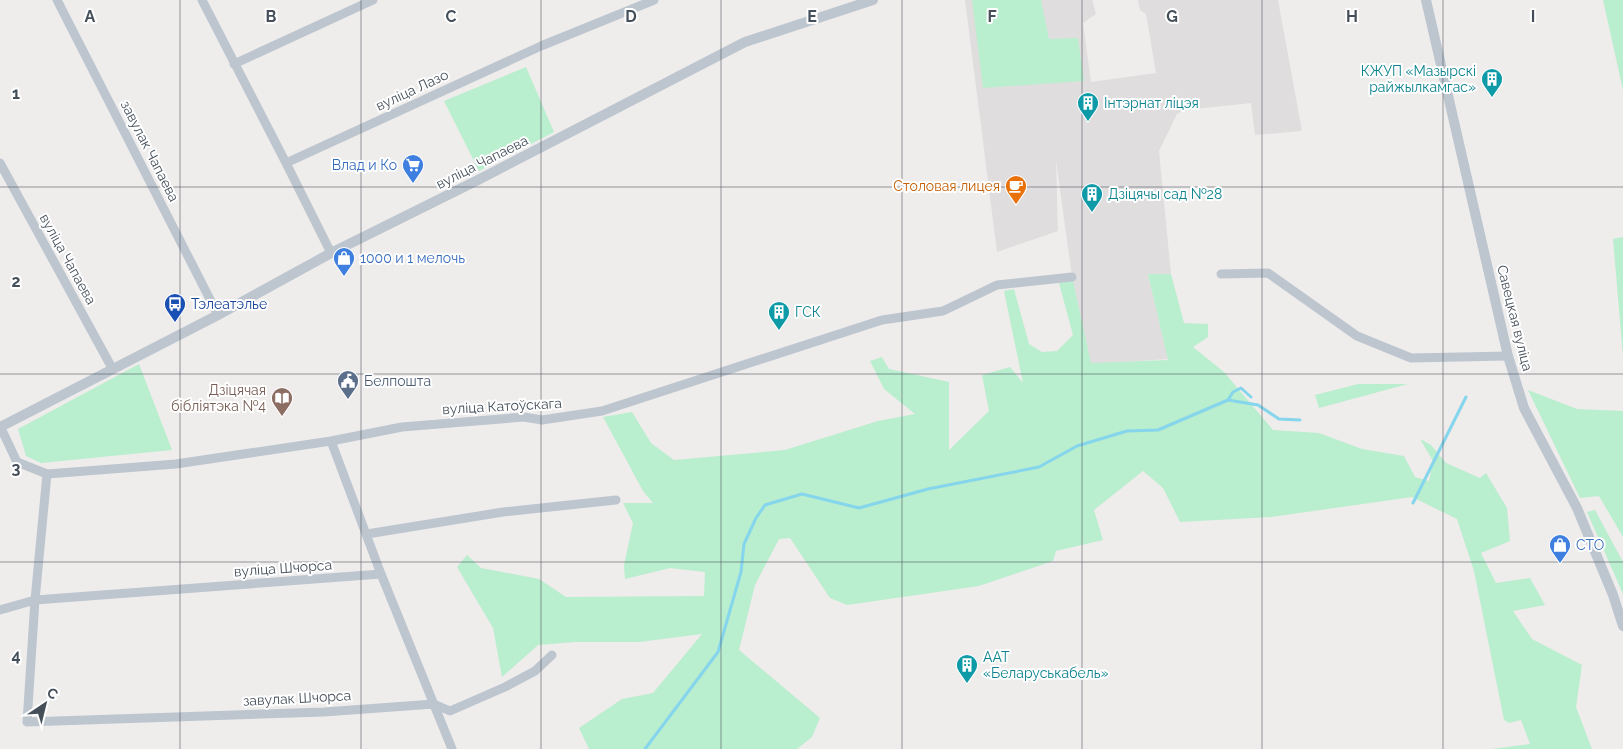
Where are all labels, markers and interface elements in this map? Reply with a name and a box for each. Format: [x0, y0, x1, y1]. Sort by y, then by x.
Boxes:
text: A [85, 7, 96, 26]
text: B [266, 7, 277, 26]
text: C [446, 7, 457, 26]
text: D [625, 7, 637, 26]
text: E [807, 7, 817, 26]
text: F [987, 7, 997, 26]
text: G [1166, 7, 1178, 26]
text: H [1346, 7, 1358, 26]
text: I [1531, 7, 1535, 26]
place label: КЖУП «Мазырскі райжылкамгас» [1361, 63, 1476, 95]
street label: вуліца Лазо [373, 66, 451, 114]
building icon: КЖУП «Мазырскі райжылкамгас» [1480, 67, 1504, 98]
text: 1 [12, 84, 20, 103]
building icon: Інтэрнат ліцэя [1076, 91, 1100, 122]
place label: Інтэрнат ліцэя [1104, 95, 1199, 111]
street label: завулак Чапаева [118, 98, 182, 204]
street label: вуліца Чапаева [433, 132, 531, 192]
supermarket icon: Влад и Ко [401, 153, 425, 184]
place label: Влад и Ко [332, 157, 397, 173]
cafe icon: Столовая лицея [1004, 174, 1028, 205]
place label: Столовая лицея [893, 178, 1000, 194]
building icon: Дзіцячы сад №28 [1080, 182, 1104, 213]
place label: Дзіцячы сад №28 [1108, 186, 1222, 202]
street label: вуліца Чапаева [37, 211, 99, 307]
shop icon: 1000 и 1 мелочь [332, 246, 356, 277]
place label: 1000 и 1 мелочь [360, 250, 465, 266]
street label: Савецкая вуліца [1494, 263, 1536, 373]
text: 2 [11, 272, 21, 291]
bus stop icon: Тэлеатэлье [163, 292, 187, 323]
place label: Тэлеатэлье [191, 296, 267, 312]
building icon: ГСК [767, 300, 791, 331]
place label: ГСК [795, 304, 821, 320]
public building icon: Белпошта [336, 369, 360, 400]
place label: Белпошта [364, 373, 431, 389]
place label: Дзіцячая бібліятэка №4 [171, 382, 266, 414]
library icon: Дзіцячая бібліятэка №4 [270, 386, 294, 417]
street label: вуліца Катоўскага [442, 395, 562, 417]
text: 3 [12, 459, 21, 478]
shop icon: СТО [1548, 533, 1572, 564]
place label: СТО [1576, 537, 1604, 553]
street label: вуліца Шчорса [233, 557, 333, 579]
text: 4 [11, 646, 21, 665]
place label: ААТ «Беларуськабель» [983, 649, 1109, 681]
building icon: ААТ «Беларуськабель» [955, 653, 979, 684]
north arrow [20, 679, 70, 729]
text: С [44, 684, 61, 703]
street label: завулак Шчорса [242, 687, 352, 709]

